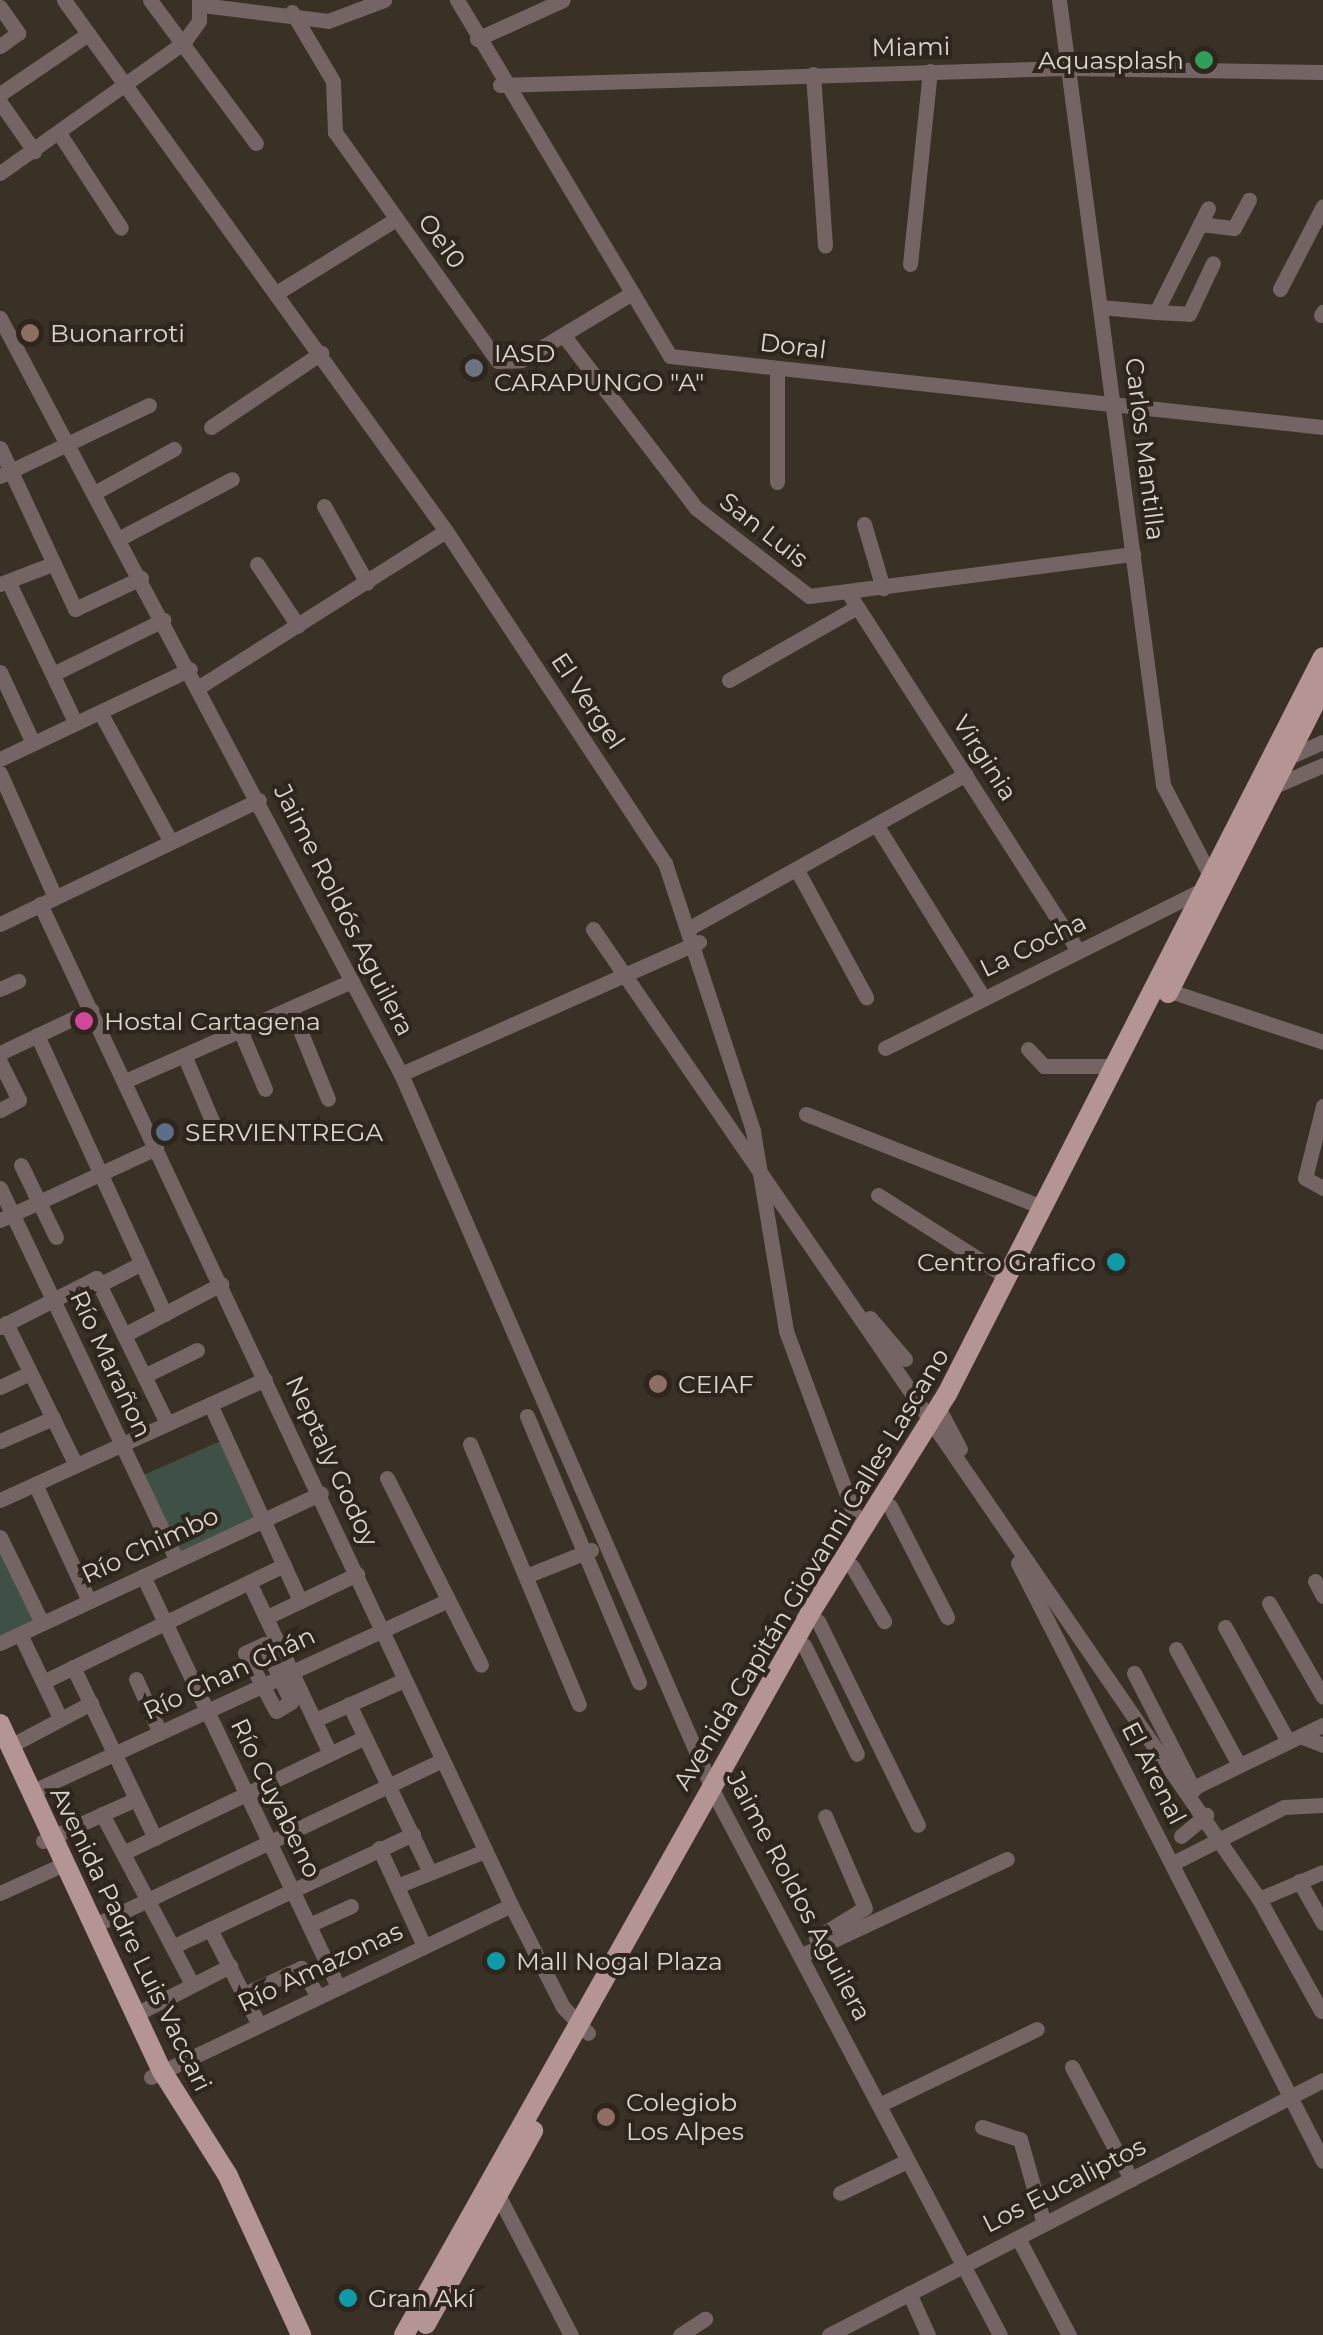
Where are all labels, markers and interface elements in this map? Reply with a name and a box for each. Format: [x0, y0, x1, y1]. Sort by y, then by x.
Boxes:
street label: Miami [871, 31, 951, 63]
place label: Aquasplash [1038, 45, 1184, 75]
marker: Aquasplash [1193, 49, 1215, 71]
street label: Oe10 [412, 208, 472, 274]
place label: Buonarroti [50, 318, 185, 348]
marker: Buonarroti [19, 322, 41, 344]
street label: Doral [758, 327, 828, 365]
place label: IASD CARAPUNGO "A" [494, 339, 704, 398]
street label: Carlos Mantilla [1119, 356, 1171, 542]
marker: IASD CARAPUNGO "A" [463, 357, 485, 379]
street label: San Luis [714, 486, 814, 574]
street label: El Vergel [545, 647, 631, 755]
street label: Virginia [946, 710, 1024, 806]
street label: Jaime Roldós Aguilera [268, 779, 420, 1041]
street label: La Cocha [975, 906, 1091, 984]
place label: Hostal Cartagena [104, 1006, 321, 1036]
marker: Hostal Cartagena [73, 1010, 95, 1032]
place label: SERVIENTREGA [185, 1117, 383, 1147]
marker: SERVIENTREGA [154, 1121, 176, 1143]
place label: Centro Grafico [917, 1247, 1096, 1277]
marker: Centro Grafico [1105, 1251, 1127, 1273]
street label: Río Marañon [64, 1286, 158, 1442]
street label: Avenida Capitán Giovanni Calles Lascano [667, 1343, 955, 1795]
place label: CEIAF [678, 1369, 754, 1399]
street label: Neptaly Godoy [279, 1371, 385, 1551]
marker: CEIAF [647, 1373, 669, 1395]
street label: Río Chimbo [77, 1500, 223, 1590]
street label: Río Chan Chán [138, 1620, 320, 1726]
street label: Río Cuyabeno [225, 1713, 327, 1883]
street label: El Arenal [1115, 1717, 1193, 1829]
street label: Jaime Roldos Aguilera [720, 1766, 878, 2026]
street label: Avenida Padre Luis Vaccari [44, 1782, 218, 2096]
street label: Río Amazonas [233, 1916, 407, 2018]
place label: Mall Nogal Plaza [516, 1946, 723, 1976]
marker: Mall Nogal Plaza [485, 1950, 507, 1972]
place label: Colegiob Los Alpes [626, 2088, 744, 2147]
marker: Colegiob Los Alpes [595, 2106, 617, 2128]
street label: Los Eucaliptos [977, 2131, 1151, 2239]
place label: Gran Akí [368, 2283, 474, 2313]
marker: Gran Akí [337, 2287, 359, 2309]

